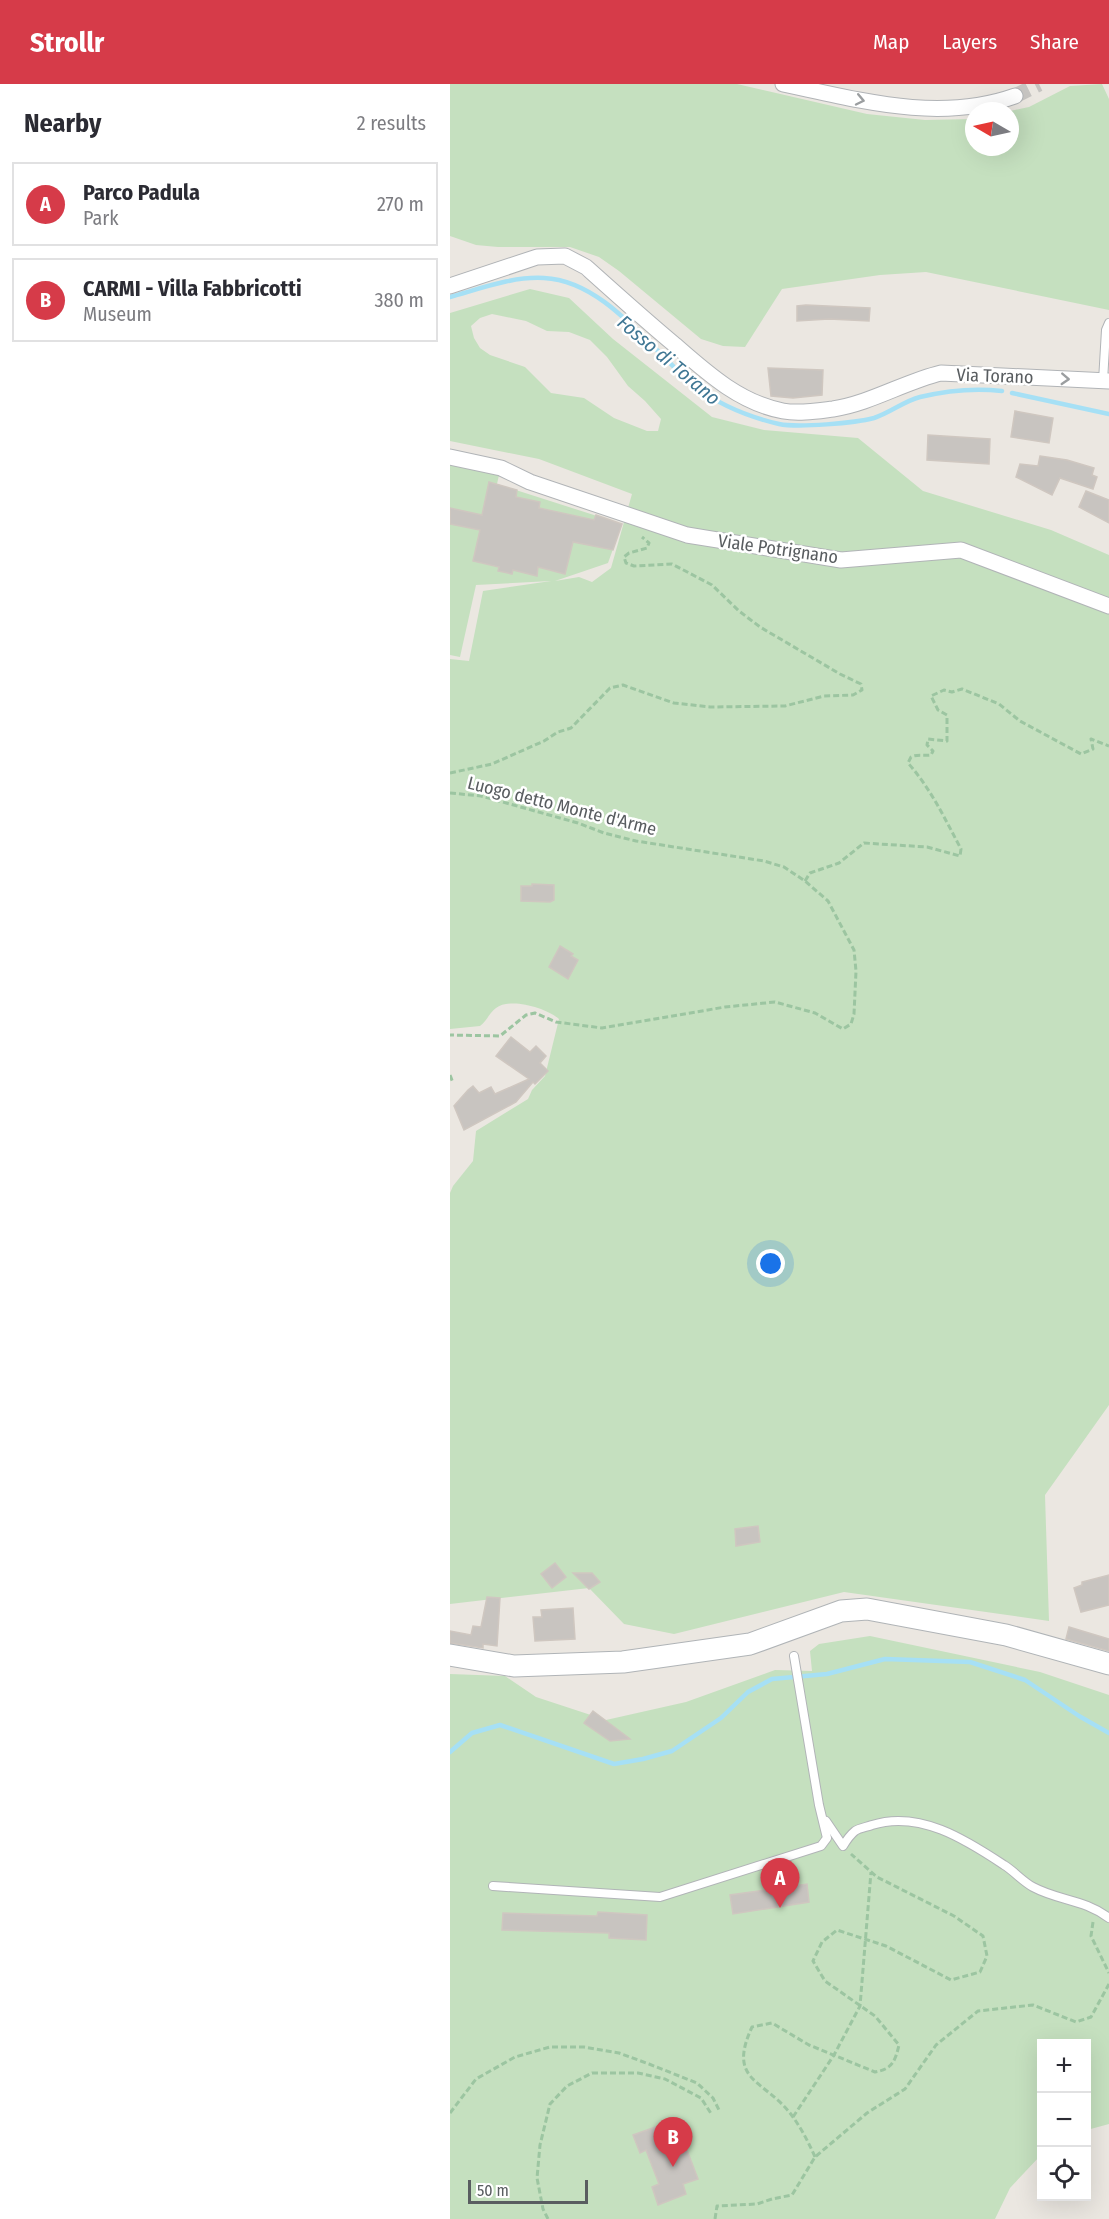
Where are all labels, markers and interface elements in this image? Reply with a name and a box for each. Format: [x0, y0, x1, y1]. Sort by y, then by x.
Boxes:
text: Strollr [30, 26, 104, 59]
text: Map [873, 29, 909, 55]
text: Layers [942, 29, 997, 55]
text: Share [1030, 29, 1079, 55]
one-way arrow [855, 93, 865, 106]
north arrow [965, 102, 1019, 156]
text: Nearby [24, 108, 101, 139]
text: 2 results [357, 111, 426, 135]
text: Parco Padula [83, 179, 200, 206]
text: A [40, 192, 51, 216]
text: 270 m [377, 192, 424, 216]
text: Park [83, 206, 119, 230]
text: CARMI - Villa Fabbricotti [83, 275, 302, 302]
text: B [40, 288, 51, 312]
text: 380 m [374, 288, 424, 312]
text: Museum [83, 302, 152, 326]
water label: Fosso di Torano [613, 310, 725, 410]
street label: Via Torano [956, 364, 1034, 388]
one-way arrow [1060, 372, 1069, 385]
street label: Viale Potrignano [717, 530, 839, 568]
street label: Luogo detto Monte d'Arme [465, 772, 659, 840]
your location [756, 1249, 785, 1278]
pin: A [760, 1858, 800, 1908]
map controls [1037, 2039, 1091, 2201]
button: + [1037, 2039, 1091, 2093]
button: − [1037, 2093, 1091, 2147]
pin: B [654, 2118, 692, 2167]
button: locate [1037, 2147, 1091, 2201]
scale bar [468, 2177, 588, 2204]
text: 50 m [477, 2181, 509, 2200]

